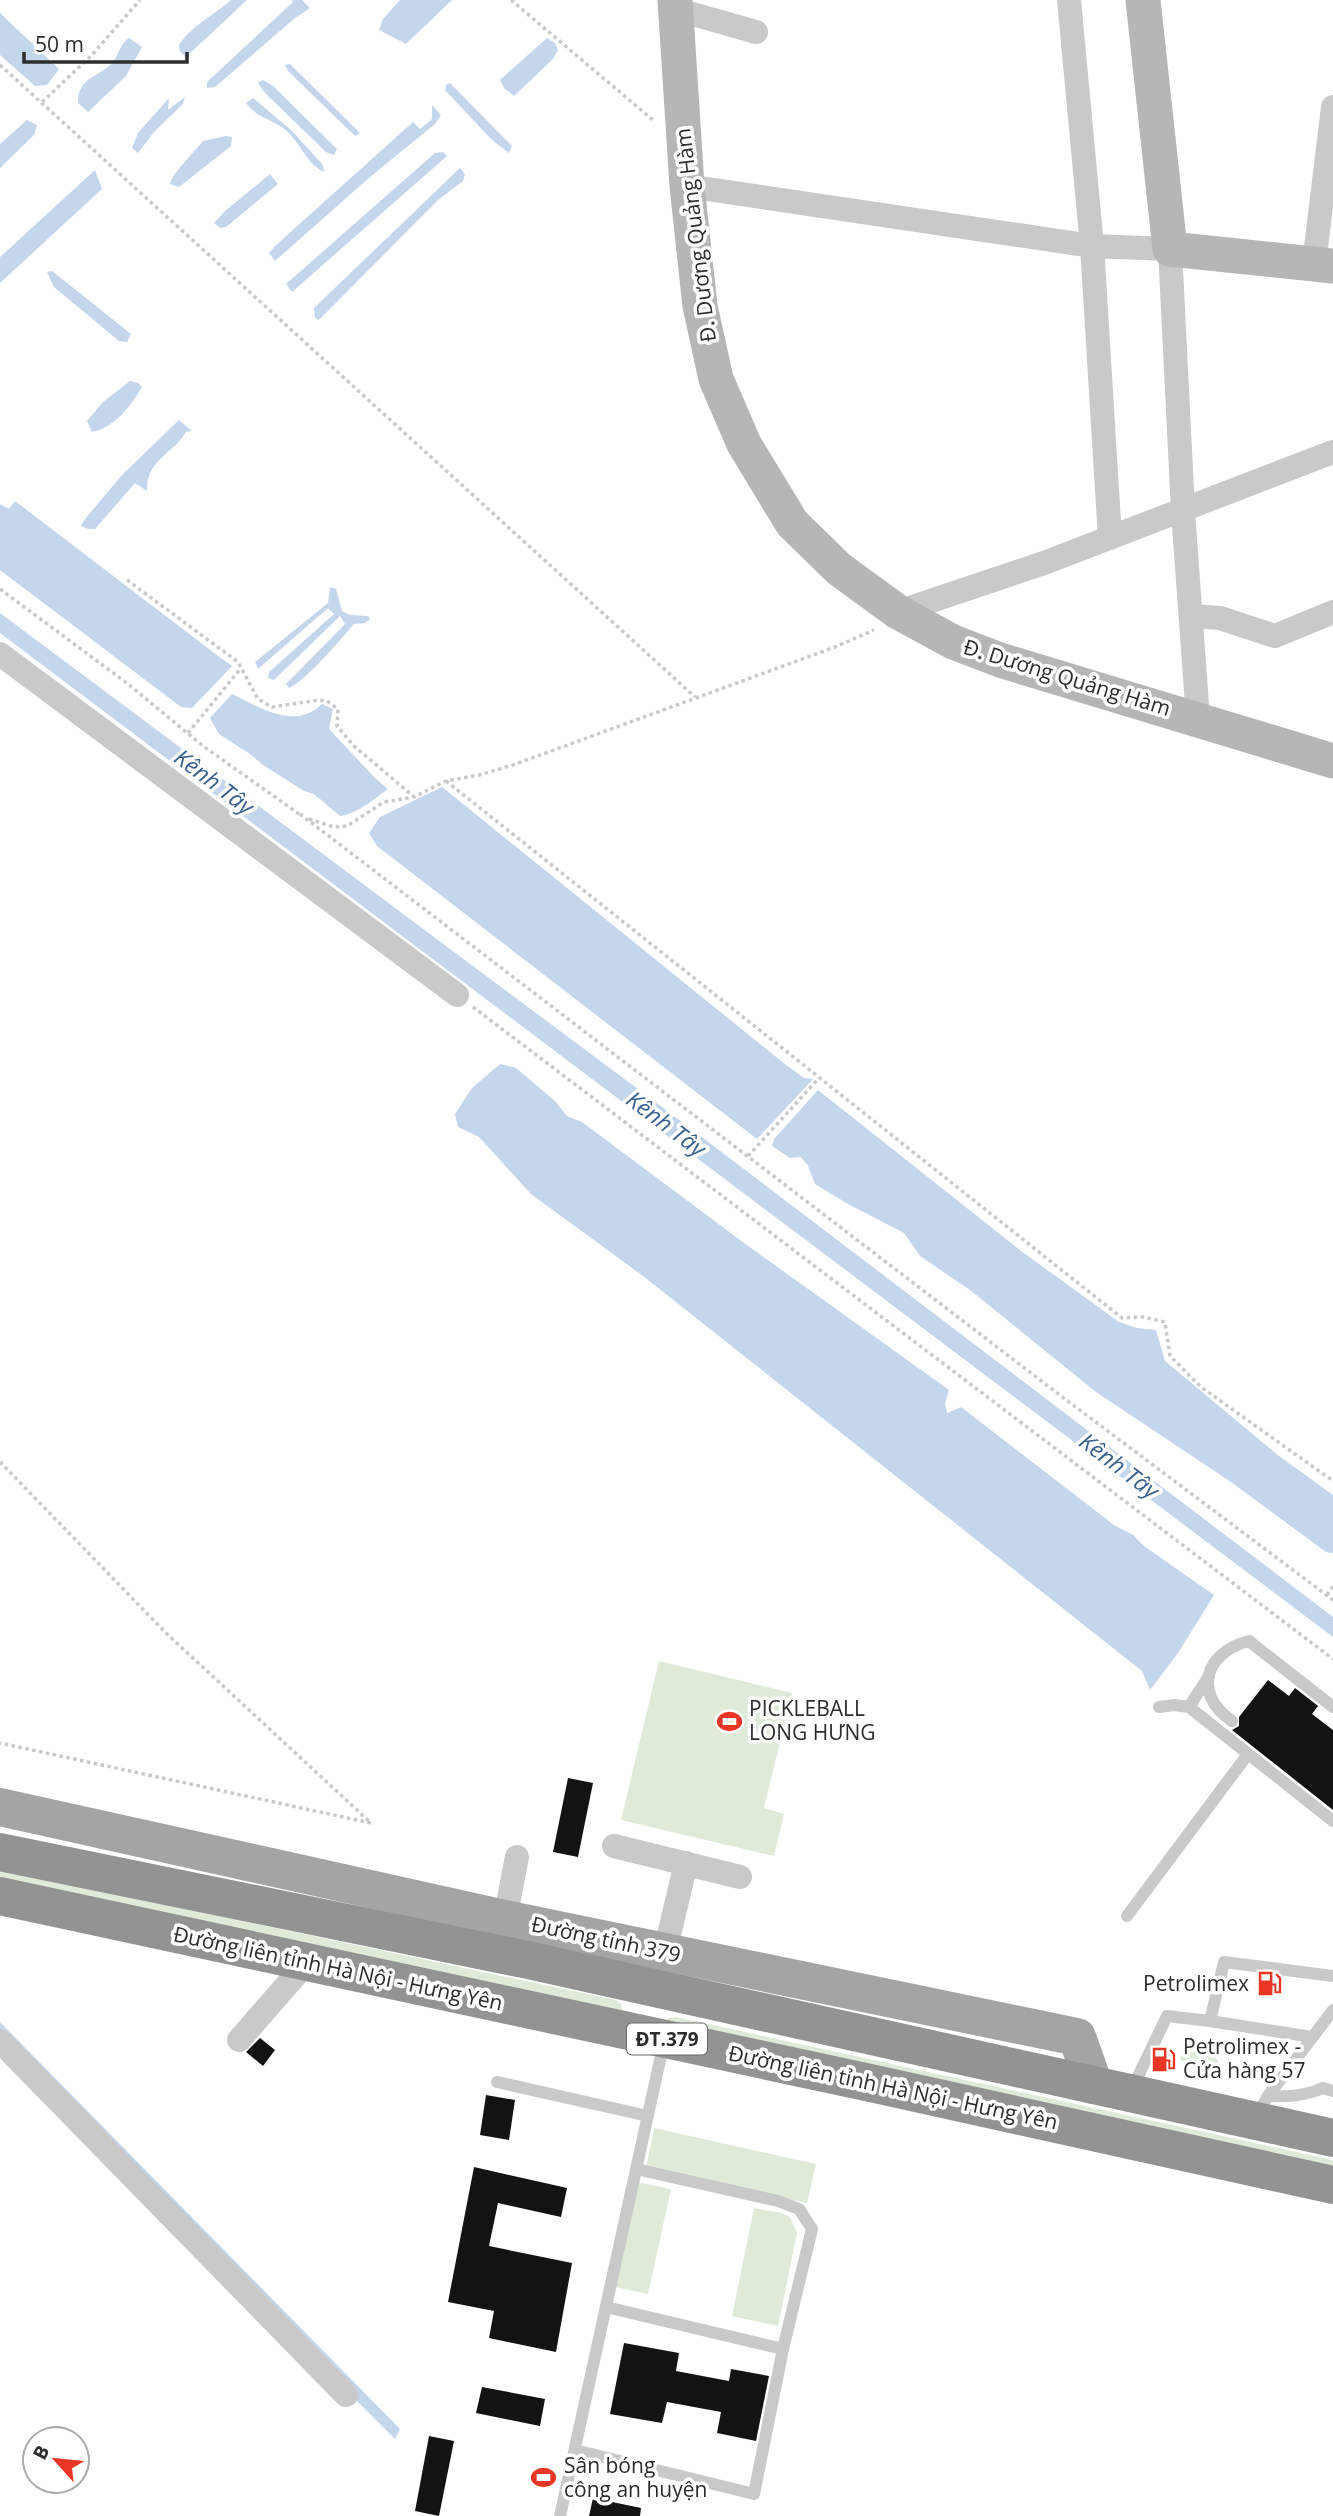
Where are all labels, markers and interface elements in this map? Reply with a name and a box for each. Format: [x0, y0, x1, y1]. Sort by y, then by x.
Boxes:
scale bar [24, 21, 187, 65]
text: 50 m [35, 30, 84, 58]
street label: Đ. Dương Quảng Hàm [668, 127, 722, 344]
street label: Đ. Dương Quảng Hàm [960, 632, 1174, 722]
water label: Kênh Tây [168, 741, 262, 822]
water label: Kênh Tây [620, 1083, 714, 1164]
water label: Kênh Tây [1073, 1425, 1167, 1506]
place label: PICKLEBALL LONG HƯNG [749, 1694, 876, 1746]
sports icon: PICKLEBALL LONG HƯNG [715, 1707, 743, 1735]
street label: Đường tỉnh 379 [529, 1910, 683, 1968]
street label: Đường liên tỉnh Hà Nội - Hưng Yên [171, 1919, 505, 2017]
place label: Petrolimex [1143, 1969, 1249, 1997]
fuel station icon: Petrolimex [1255, 1970, 1283, 1998]
road number: ĐT.379 [627, 2024, 707, 2054]
place label: Petrolimex - Cửa hàng 57 [1183, 2032, 1306, 2084]
street label: Đường liên tỉnh Hà Nội - Hưng Yên [726, 2038, 1060, 2136]
fuel station icon: Petrolimex - Cửa hàng 57 [1149, 2045, 1177, 2073]
north arrow [21, 2425, 91, 2495]
text: B [26, 2441, 55, 2464]
place label: Sân bóng công an huyện [564, 2451, 707, 2503]
sports icon: Sân bóng công an huyện [530, 2464, 558, 2492]

